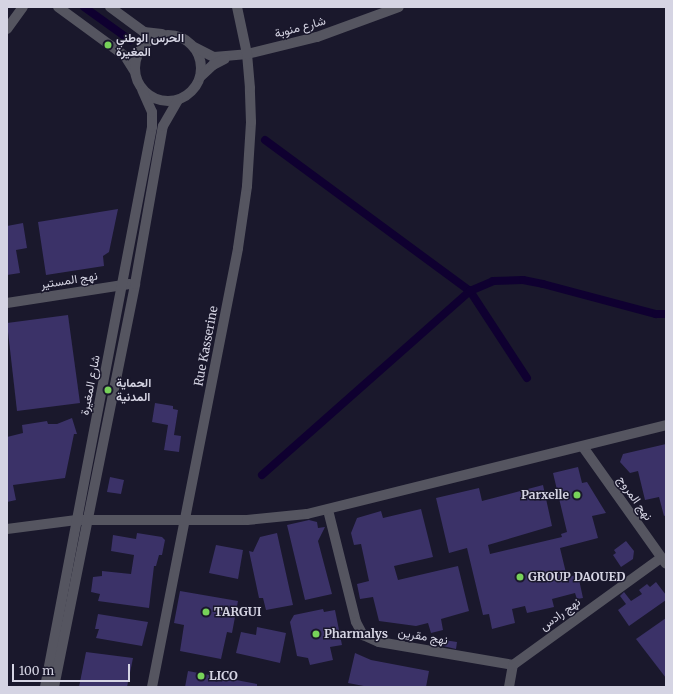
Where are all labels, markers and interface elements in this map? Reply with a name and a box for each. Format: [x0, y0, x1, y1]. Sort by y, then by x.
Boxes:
street label: شارع منوبة [273, 13, 327, 41]
place label: الحرس الوطني المغيرة [116, 31, 184, 59]
marker: الحرس الوطني المغيرة [103, 40, 113, 50]
street label: نهج المستير [40, 268, 98, 292]
street label: Rue Kasserine [191, 305, 221, 387]
street label: شارع المغيرة [77, 354, 103, 416]
place label: الحماية المدنية [116, 376, 151, 404]
marker: الحماية المدنية [103, 385, 113, 395]
street label: نهج المروج [614, 473, 656, 523]
place label: Parxelle [521, 488, 569, 502]
marker: Parxelle [572, 490, 582, 500]
place label: GROUP DAOUED [528, 570, 626, 584]
marker: GROUP DAOUED [515, 572, 525, 582]
street label: نهج رادس [537, 595, 583, 633]
place label: TARGUI [214, 605, 262, 619]
marker: TARGUI [201, 607, 211, 617]
street label: نهج مقرين [397, 625, 449, 647]
place label: Pharmalys [324, 627, 388, 641]
marker: Pharmalys [311, 629, 321, 639]
scale bar [14, 656, 132, 682]
text: 100 m [19, 663, 54, 678]
place label: LICO [209, 669, 238, 683]
marker: LICO [196, 671, 206, 681]

